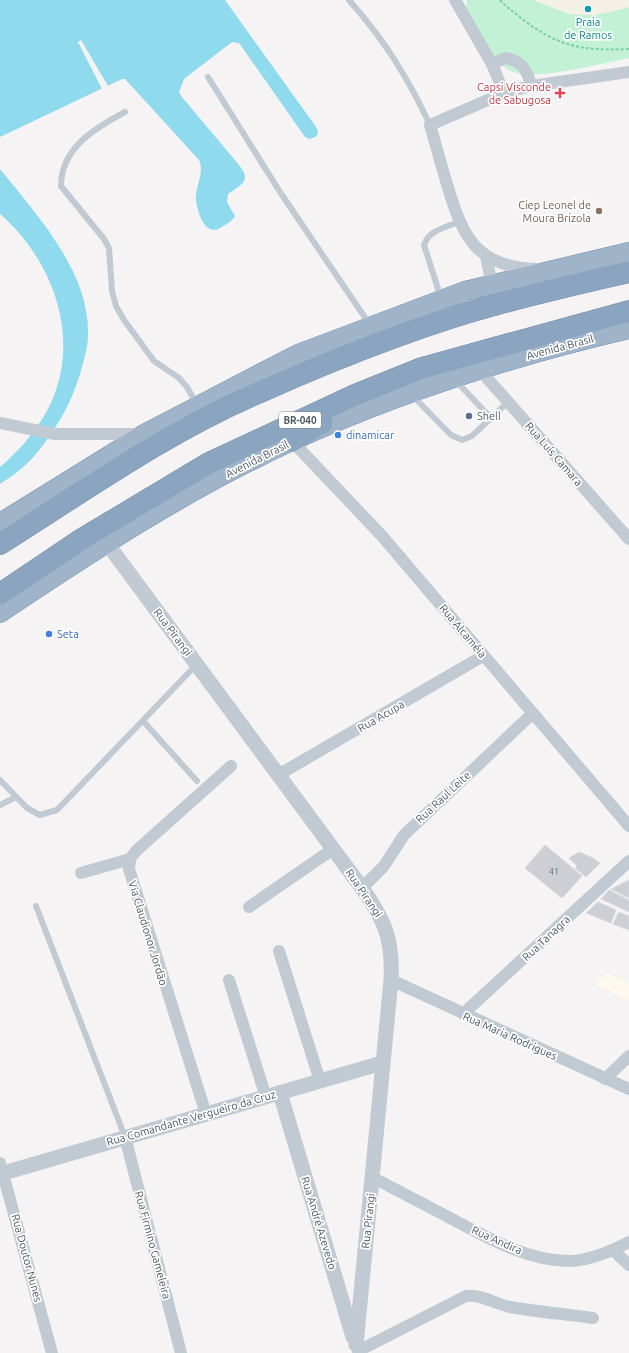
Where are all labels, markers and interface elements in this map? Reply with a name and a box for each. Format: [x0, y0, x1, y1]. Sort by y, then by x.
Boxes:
marker: Praia de Ramos [583, 4, 593, 14]
place label: Praia de Ramos [564, 16, 612, 41]
place label: Capsi Visconde de Sabugosa [477, 81, 551, 106]
marker: Capsi Visconde de Sabugosa [554, 87, 566, 99]
place label: Ciep Leonel de Moura Brizola [518, 199, 591, 224]
marker: Ciep Leonel de Moura Brizola [594, 206, 604, 216]
street label: Avenida Brasil [525, 332, 595, 362]
place label: Shell [477, 410, 501, 422]
marker: Shell [464, 411, 474, 421]
road number: BR-040 [279, 412, 321, 428]
street label: Rua Luís Camara [523, 420, 585, 488]
place label: dinamicar [346, 429, 395, 441]
marker: dinamicar [333, 430, 343, 440]
street label: Avenida Brasil [223, 438, 291, 480]
street label: Rua Alcaméia [437, 602, 489, 660]
street label: Rua Pirangi [151, 606, 195, 658]
place label: Seta [57, 628, 79, 640]
marker: Seta [44, 629, 54, 639]
street label: Rua Acupa [356, 698, 406, 734]
street label: Rua Raul Leite [413, 769, 473, 825]
street label: Rua Pirangi [343, 867, 385, 919]
house number: 41 [549, 867, 559, 877]
street label: Via Claudionor Jordão [126, 879, 170, 987]
street label: Rua Tanagra [520, 913, 572, 963]
street label: Rua Maria Rodrigues [461, 1010, 559, 1062]
street label: Rua Comandante Vergueiro da Cruz [105, 1088, 277, 1148]
street label: Rua André Azevedo [299, 1175, 339, 1271]
street label: Rua Firmino Gameleira [133, 1190, 173, 1300]
street label: Rua Pirangi [359, 1193, 377, 1249]
street label: Rua Doutor Nunes [9, 1213, 45, 1303]
street label: Rua Andira [470, 1224, 524, 1256]

